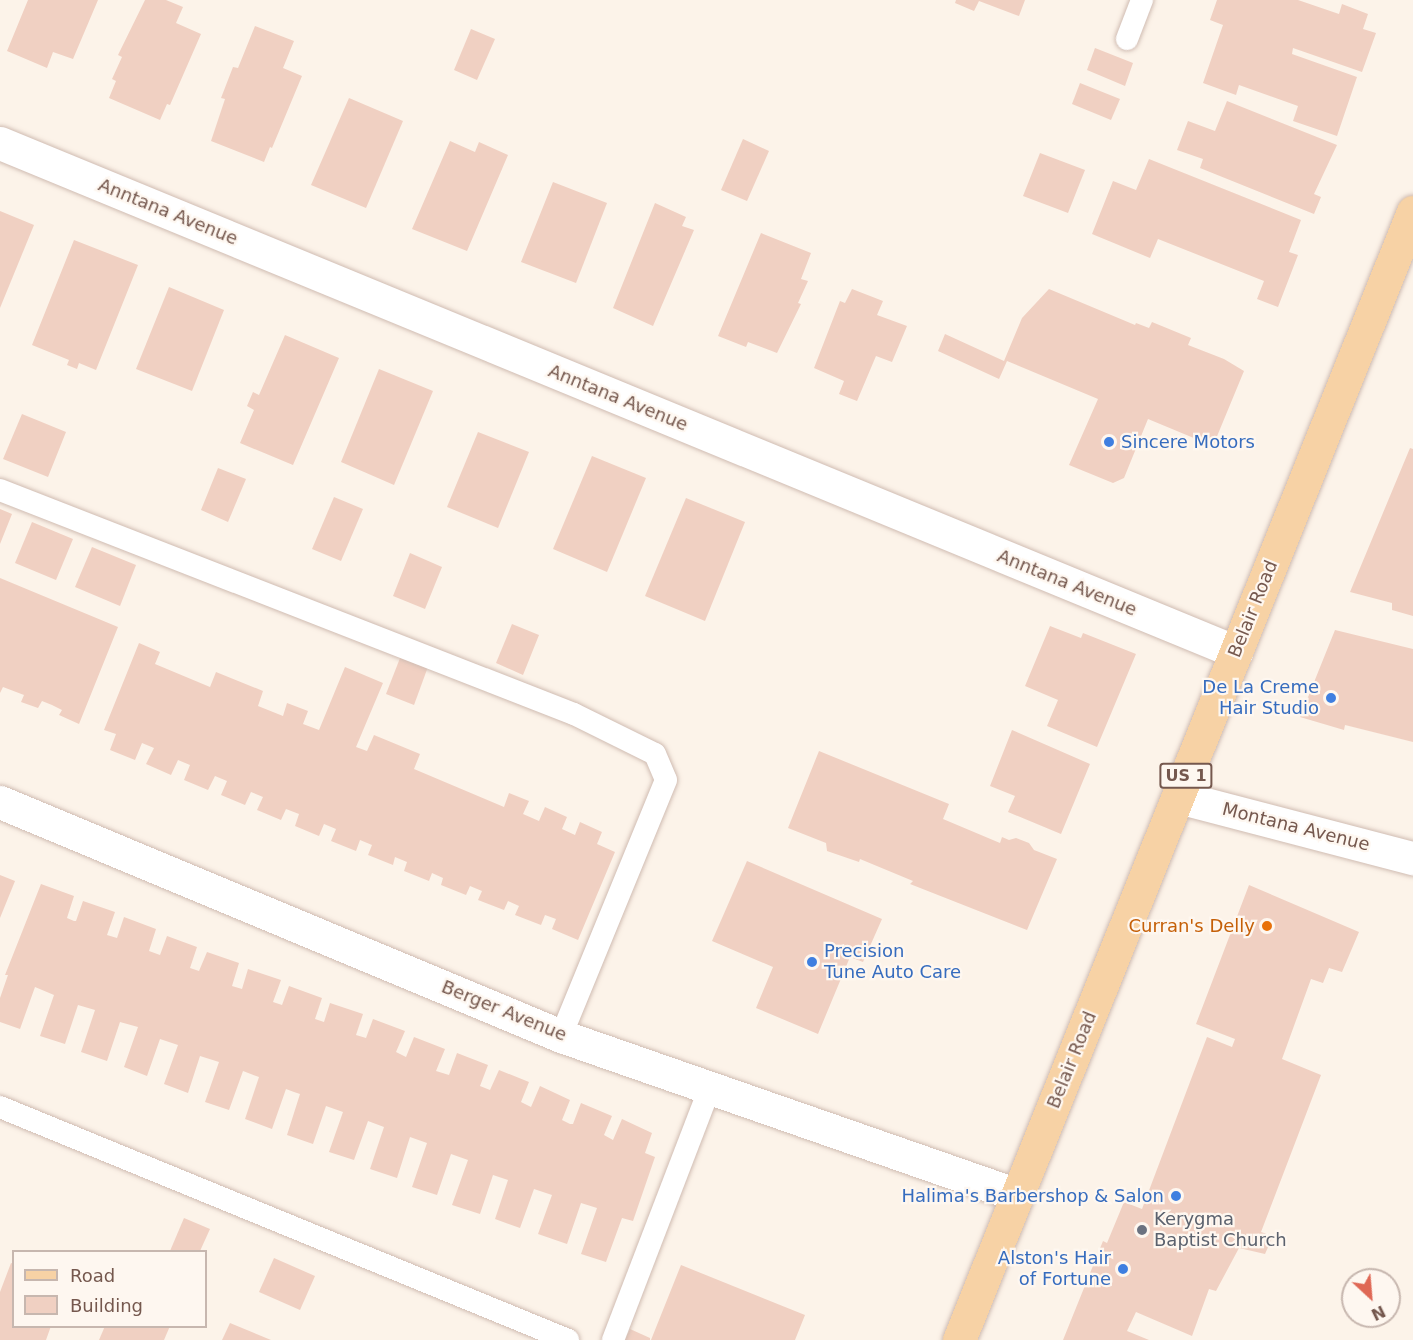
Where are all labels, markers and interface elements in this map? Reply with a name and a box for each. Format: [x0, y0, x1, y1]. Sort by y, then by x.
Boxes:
street label: Anntana Avenue [95, 174, 241, 250]
street label: Anntana Avenue [545, 360, 691, 436]
place label: Sincere Motors [1121, 431, 1255, 453]
marker: Sincere Motors [1102, 435, 1116, 449]
street label: Anntana Avenue [994, 545, 1140, 621]
street label: Belair Road [1224, 557, 1282, 661]
place label: De La Creme Hair Studio [1202, 677, 1319, 720]
marker: De La Creme Hair Studio [1324, 691, 1338, 705]
road number: US 1 [1159, 763, 1213, 789]
street label: Montana Avenue [1220, 798, 1372, 856]
place label: Curran's Delly [1128, 915, 1255, 937]
marker: Curran's Delly [1260, 919, 1274, 933]
place label: Precision Tune Auto Care [824, 941, 961, 984]
marker: Precision Tune Auto Care [805, 955, 819, 969]
street label: Berger Avenue [438, 976, 570, 1046]
street label: Belair Road [1043, 1008, 1101, 1112]
place label: Halima's Barbershop & Salon [902, 1185, 1164, 1207]
marker: Halima's Barbershop & Salon [1169, 1189, 1183, 1203]
place label: Kerygma Baptist Church [1154, 1209, 1287, 1252]
marker: Kerygma Baptist Church [1135, 1223, 1149, 1237]
place label: Alston's Hair of Fortune [998, 1248, 1111, 1290]
legend [12, 1250, 207, 1328]
marker: Alston's Hair of Fortune [1116, 1262, 1130, 1276]
text: Road [70, 1265, 115, 1286]
north arrow [1341, 1268, 1401, 1328]
text: Building [70, 1295, 143, 1316]
text: N [1368, 1301, 1388, 1324]

